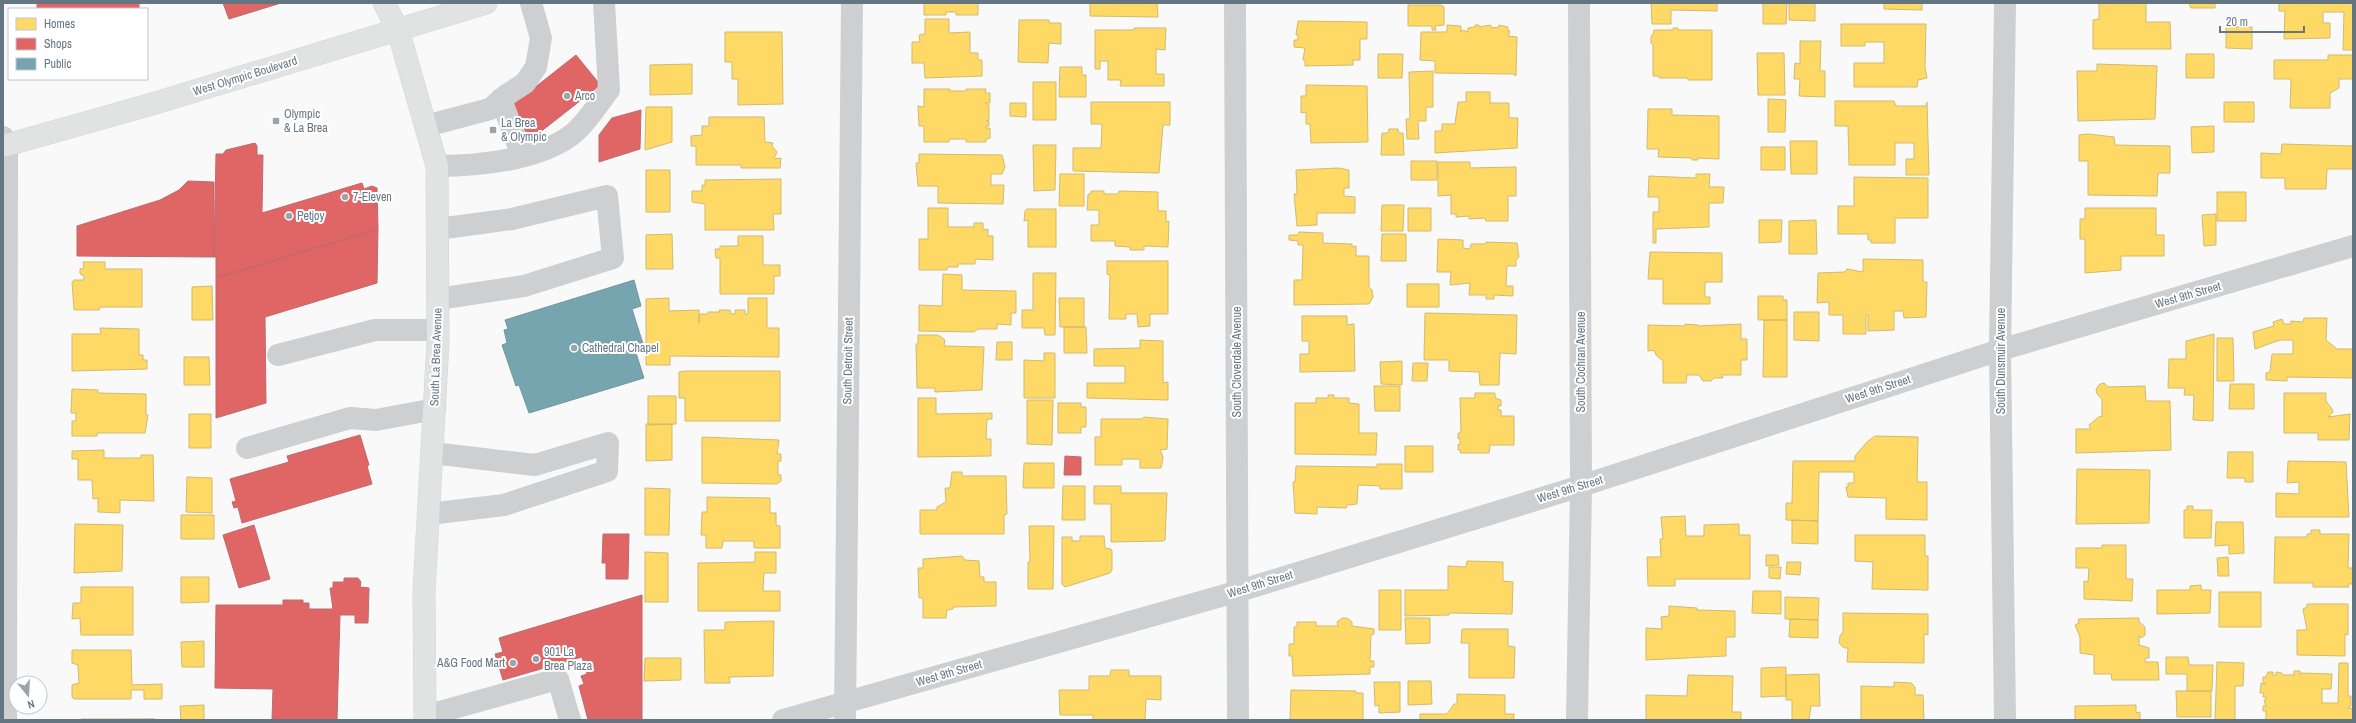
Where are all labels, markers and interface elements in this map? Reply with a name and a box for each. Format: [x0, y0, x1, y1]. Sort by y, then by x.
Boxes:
legend [8, 8, 148, 80]
scale bar [2220, 8, 2304, 34]
text: 20 m [2226, 14, 2248, 30]
text: Homes [44, 16, 75, 32]
text: Shops [44, 36, 72, 52]
street label: West Olympic Boulevard [191, 53, 299, 99]
text: Public [44, 56, 71, 72]
place label: Arco [574, 88, 595, 104]
marker: Arco [562, 91, 572, 101]
place label: Olympic & La Brea [284, 106, 328, 136]
place label: La Brea & Olympic [501, 115, 546, 145]
marker: Olympic & La Brea [271, 116, 281, 126]
marker: La Brea & Olympic [488, 125, 498, 135]
place label: 7-Eleven [353, 189, 392, 205]
marker: 7-Eleven [340, 192, 350, 202]
place label: Petjoy [297, 208, 324, 224]
marker: Petjoy [284, 211, 294, 221]
street label: West 9th Street [2153, 278, 2223, 312]
street label: South Cloverdale Avenue [1229, 307, 1245, 417]
street label: South La Brea Avenue [426, 308, 446, 406]
street label: South Dunsmuir Avenue [1993, 308, 2009, 414]
street label: South Cochran Avenue [1573, 311, 1589, 413]
street label: South Detroit Street [839, 317, 857, 405]
place label: Cathedral Chapel [582, 340, 659, 356]
marker: Cathedral Chapel [569, 343, 579, 353]
street label: West 9th Street [1843, 371, 1913, 407]
street label: West 9th Street [1535, 471, 1605, 507]
street label: West 9th Street [1225, 566, 1295, 602]
place label: 901 La Brea Plaza [544, 644, 593, 674]
marker: 901 La Brea Plaza [531, 654, 541, 664]
place label: A&G Food Mart [436, 655, 505, 671]
street label: West 9th Street [914, 656, 984, 690]
marker: A&G Food Mart [508, 658, 518, 668]
north arrow [8, 675, 48, 715]
text: N [26, 697, 36, 712]

